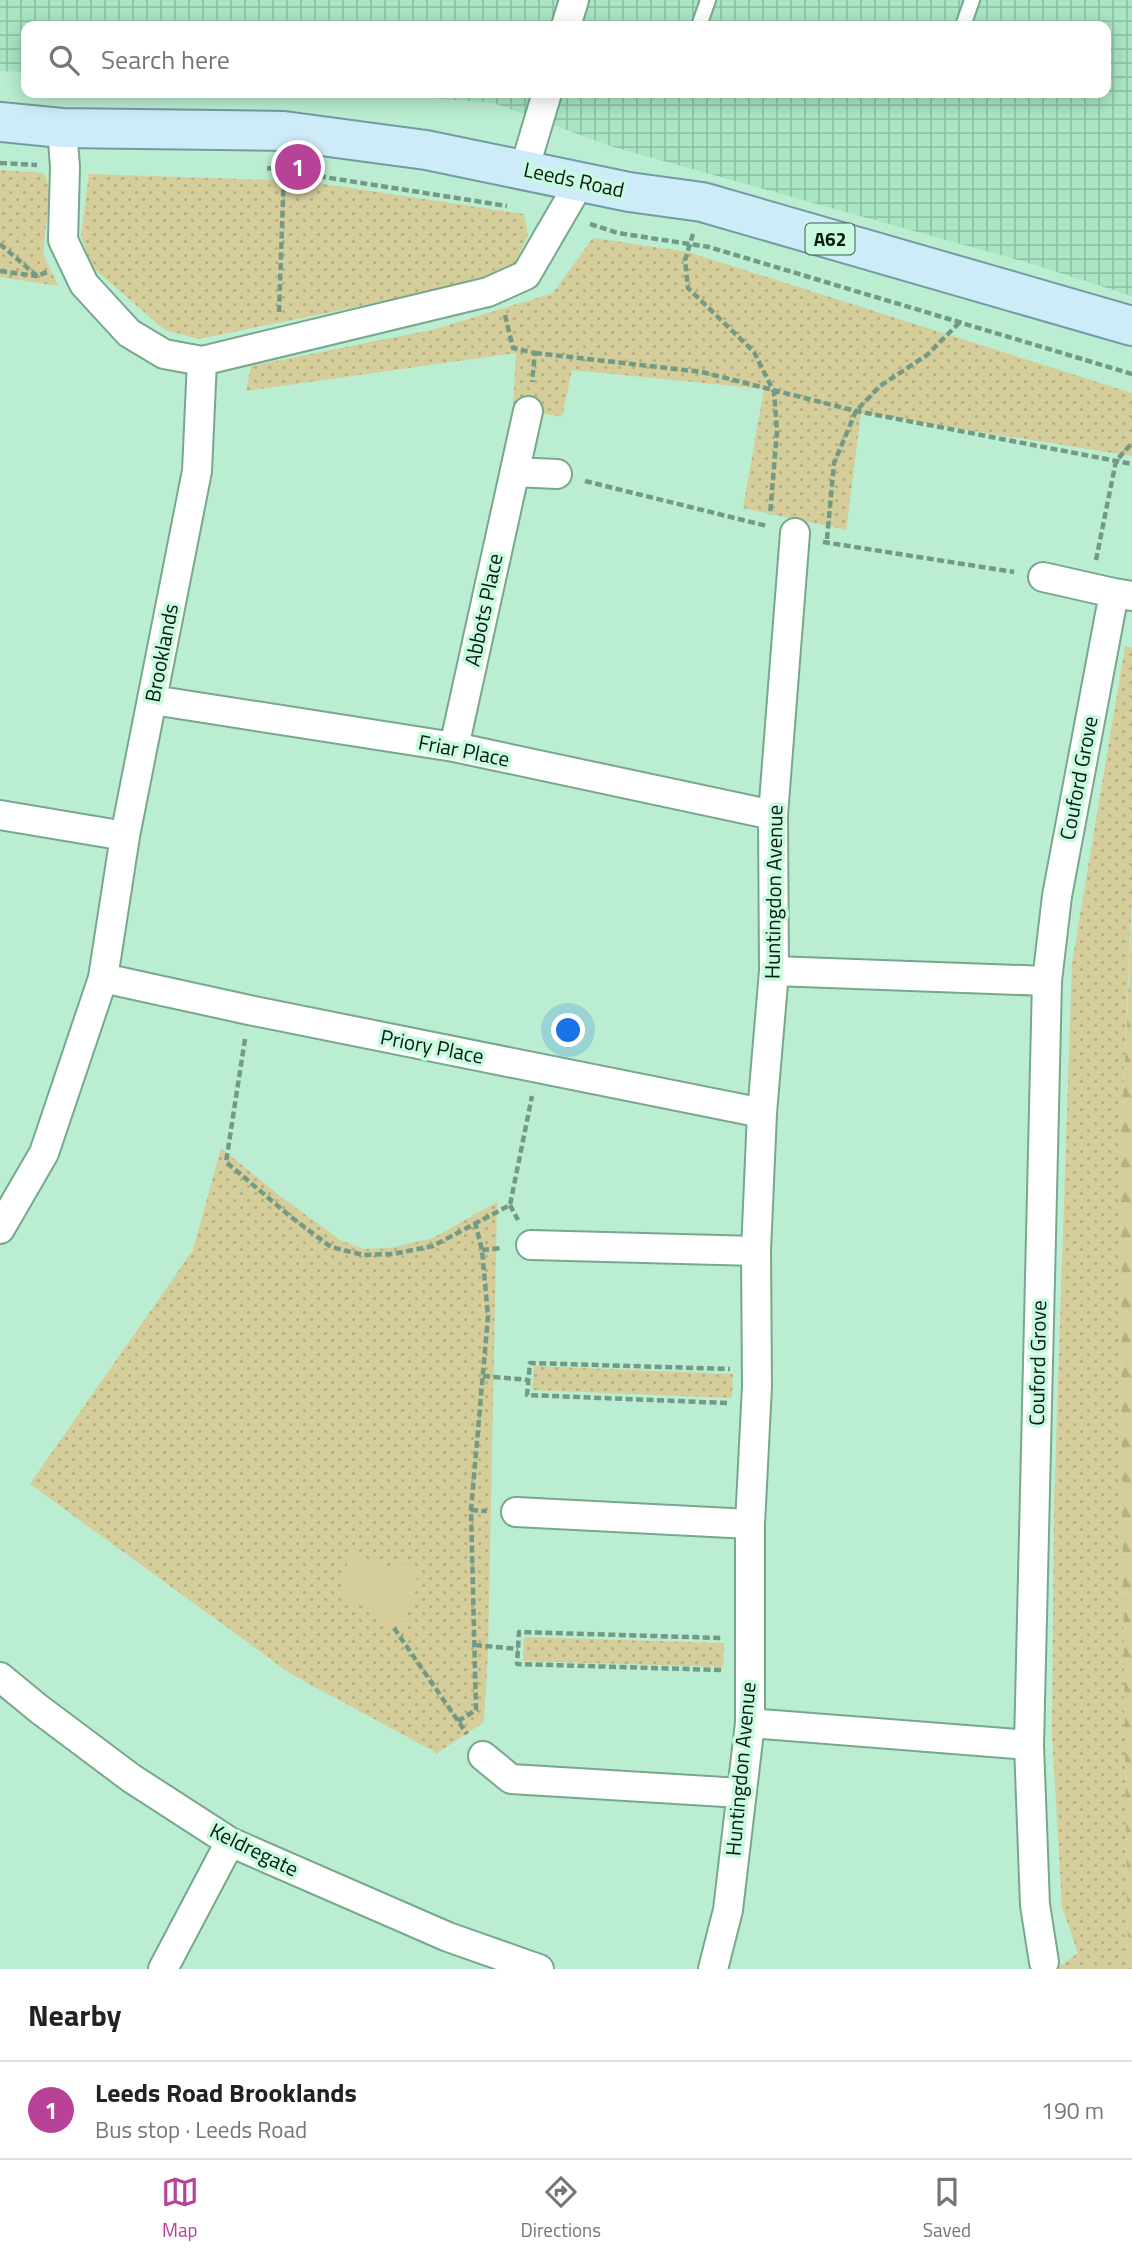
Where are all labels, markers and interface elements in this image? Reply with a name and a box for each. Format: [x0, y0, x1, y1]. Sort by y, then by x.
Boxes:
search box [21, 21, 1111, 98]
text: Search here [101, 40, 230, 79]
icon: search [45, 41, 83, 79]
pin: 1 [275, 141, 321, 193]
street label: Leeds Road [521, 153, 627, 205]
road number: A62 [806, 224, 854, 255]
street label: Abbots Place [455, 550, 511, 669]
street label: Brooklands [136, 601, 186, 705]
street label: Couford Grove [1050, 713, 1106, 842]
street label: Friar Place [416, 726, 513, 775]
street label: Huntingdon Avenue [755, 805, 791, 979]
your location [551, 1013, 585, 1047]
street label: Priory Place [378, 1020, 487, 1072]
street label: Couford Grove [1020, 1300, 1054, 1426]
street label: Huntingdon Avenue [716, 1681, 764, 1857]
street label: Keldregate [205, 1814, 304, 1884]
text: Nearby [28, 1992, 121, 2038]
text: Leeds Road Brooklands [95, 2073, 357, 2112]
text: 1 [45, 2093, 57, 2128]
text: 190 m [1041, 2093, 1104, 2128]
text: Bus stop · Leeds Road [95, 2112, 307, 2147]
tab: Map [161, 2173, 199, 2244]
tab: Directions [521, 2173, 601, 2244]
tab: Saved [923, 2173, 971, 2244]

